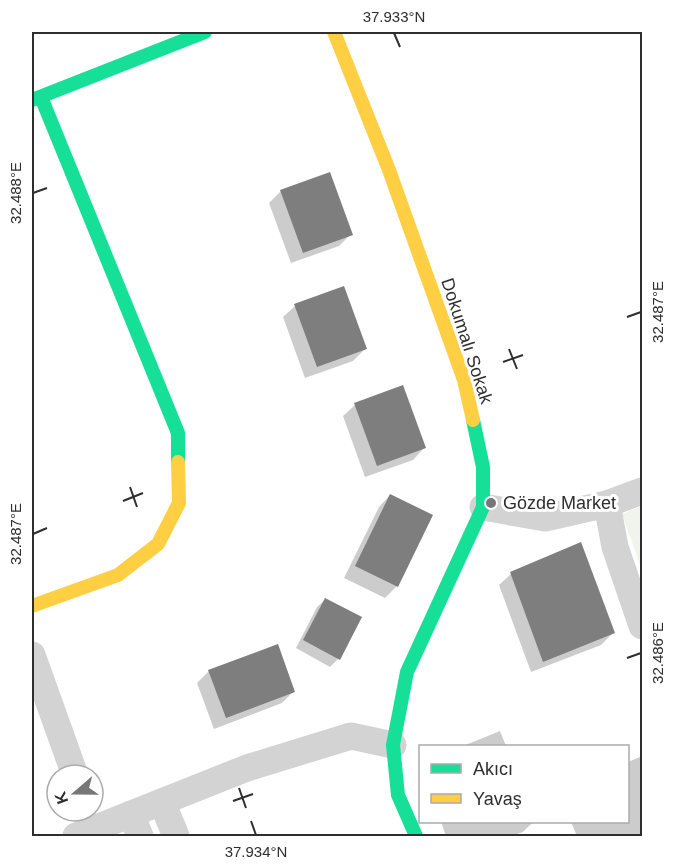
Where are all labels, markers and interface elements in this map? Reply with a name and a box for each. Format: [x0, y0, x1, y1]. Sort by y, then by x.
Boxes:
text: 37.933°N [363, 8, 425, 25]
text: 32.488°E [7, 162, 24, 224]
street label: Dokumalı Sokak [437, 276, 497, 407]
text: 32.487°E [649, 281, 666, 343]
place label: Gözde Market [503, 493, 616, 513]
marker: Gözde Market [484, 496, 498, 510]
text: 32.487°E [7, 503, 24, 565]
text: 32.486°E [649, 622, 666, 684]
legend [419, 745, 629, 823]
text: Akıcı [473, 759, 513, 779]
north arrow [45, 763, 105, 823]
text: K [51, 789, 71, 806]
text: Yavaş [473, 789, 522, 809]
text: 37.934°N [225, 843, 287, 860]

